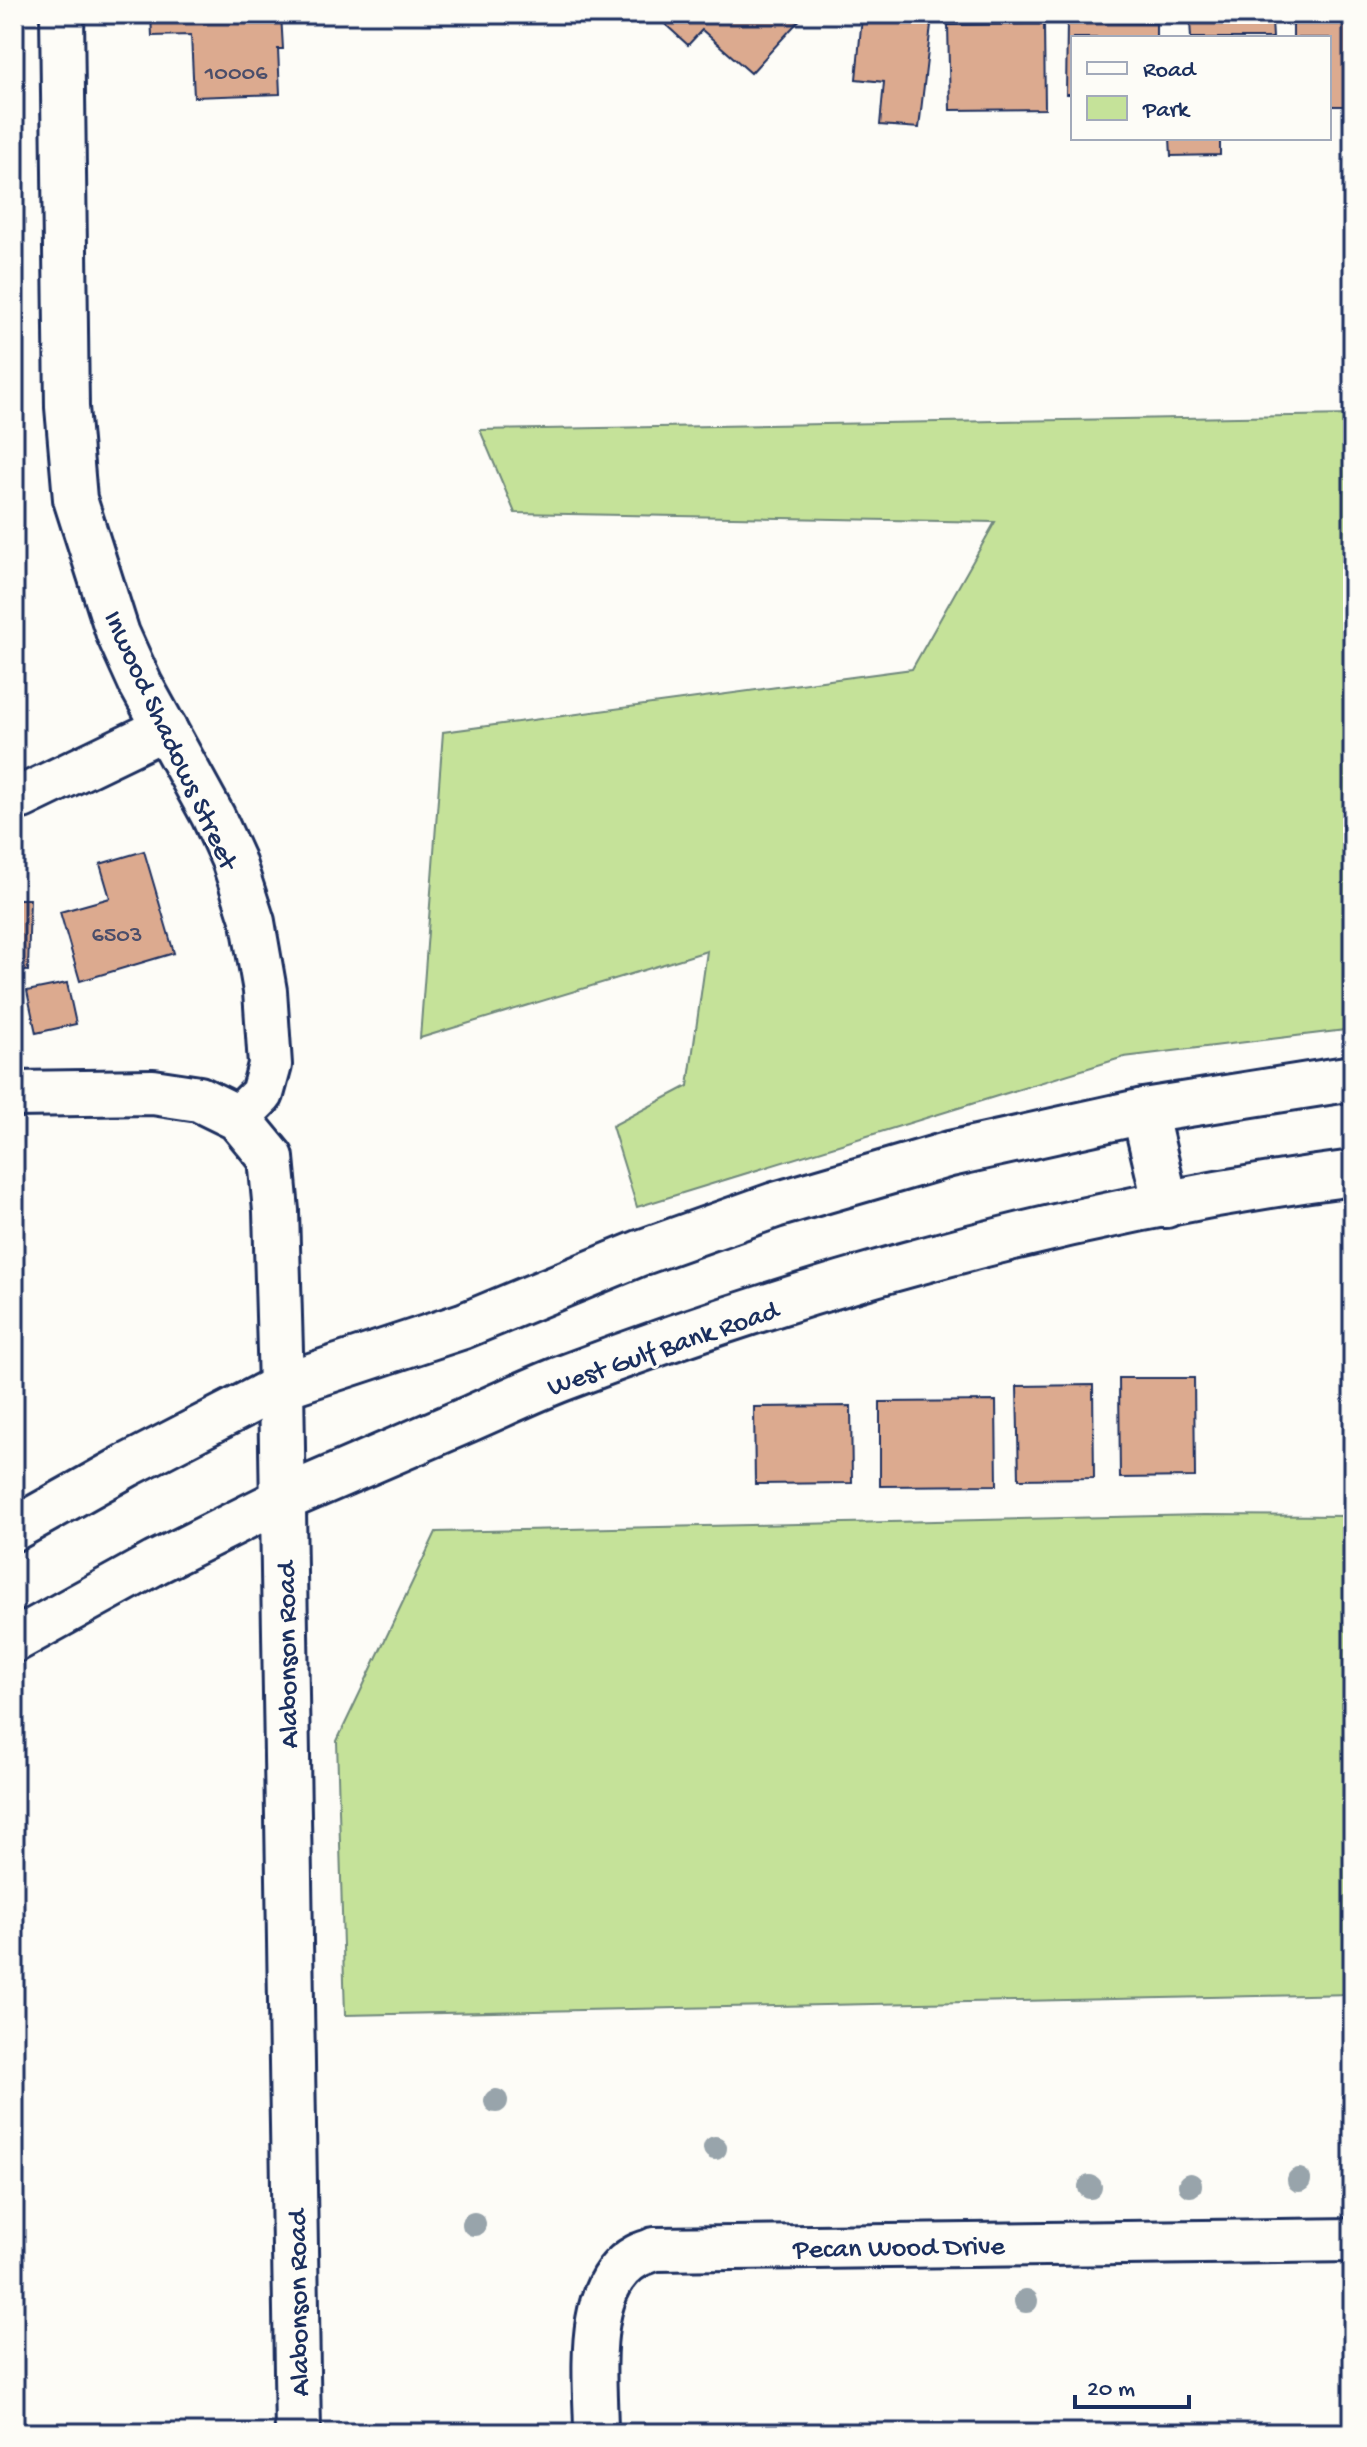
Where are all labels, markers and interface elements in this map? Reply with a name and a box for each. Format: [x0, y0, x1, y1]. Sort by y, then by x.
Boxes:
legend [1071, 36, 1331, 140]
text: Road [1143, 57, 1197, 86]
house number: 10006 [204, 60, 268, 89]
text: Park [1142, 97, 1191, 126]
street label: Inwood Shadows Street [94, 606, 244, 878]
house number: 6503 [92, 922, 142, 951]
street label: West Gulf Bank Road [544, 1294, 786, 1405]
street label: Alabonson Road [271, 1559, 308, 1749]
street label: Alabonson Road [282, 2207, 319, 2397]
street label: Pecan Wood Drive [792, 2231, 1006, 2268]
scale bar [1075, 2359, 1189, 2409]
text: 20 m [1087, 2376, 1135, 2405]

